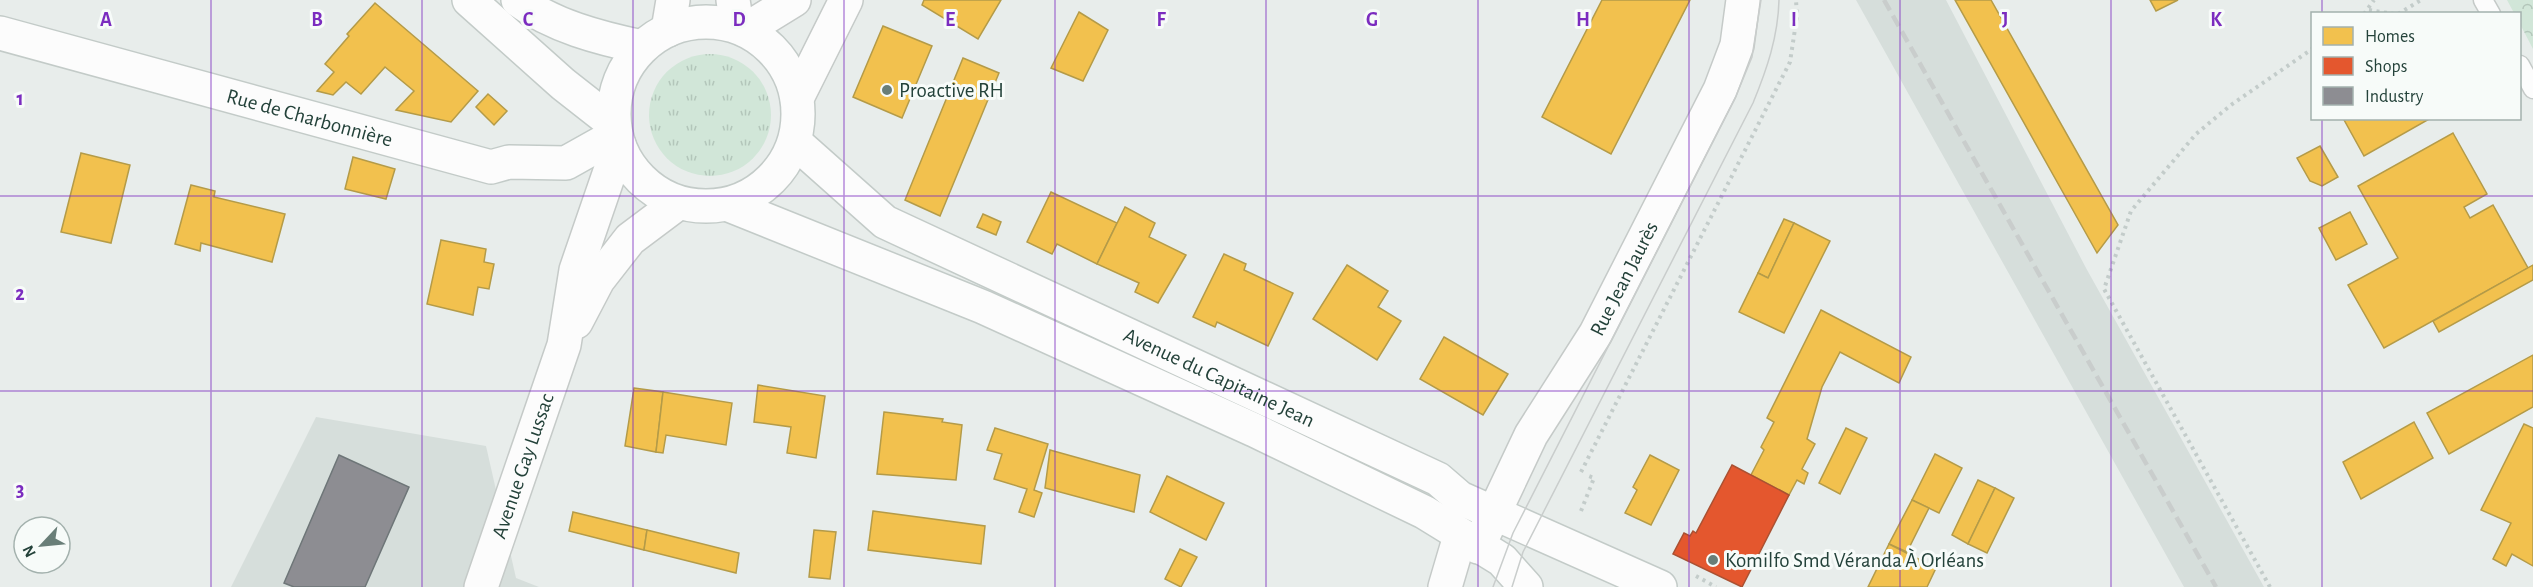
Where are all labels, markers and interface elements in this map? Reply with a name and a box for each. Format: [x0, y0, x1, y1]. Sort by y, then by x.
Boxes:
text: A [100, 10, 112, 30]
text: B [311, 10, 323, 30]
text: C [523, 10, 534, 30]
text: D [732, 10, 746, 30]
text: E [945, 10, 955, 30]
text: F [1156, 10, 1166, 30]
text: G [1366, 10, 1378, 30]
text: H [1576, 10, 1590, 30]
text: I [1791, 10, 1797, 30]
text: J [2002, 10, 2008, 30]
text: K [2210, 10, 2222, 30]
legend [2311, 12, 2521, 120]
text: Homes [2365, 28, 2415, 46]
text: Shops [2365, 58, 2407, 76]
place label: Proactive RH [899, 80, 1004, 101]
marker: Proactive RH [880, 83, 894, 97]
street label: Rue de Charbonnière [224, 85, 395, 151]
text: Industry [2365, 88, 2424, 106]
text: 1 [16, 89, 24, 109]
street label: Rue Jean Jaurès [1586, 218, 1662, 339]
text: 2 [15, 284, 25, 304]
street label: Avenue du Capitaine Jean [1120, 324, 1318, 431]
street label: Avenue Gay Lussac [488, 391, 558, 541]
text: 3 [16, 480, 24, 500]
north arrow [12, 515, 72, 575]
text: N [20, 543, 39, 560]
place label: Komilfo Smd Véranda À Orléans [1725, 548, 1984, 571]
marker: Komilfo Smd Véranda À Orléans [1706, 553, 1720, 567]

